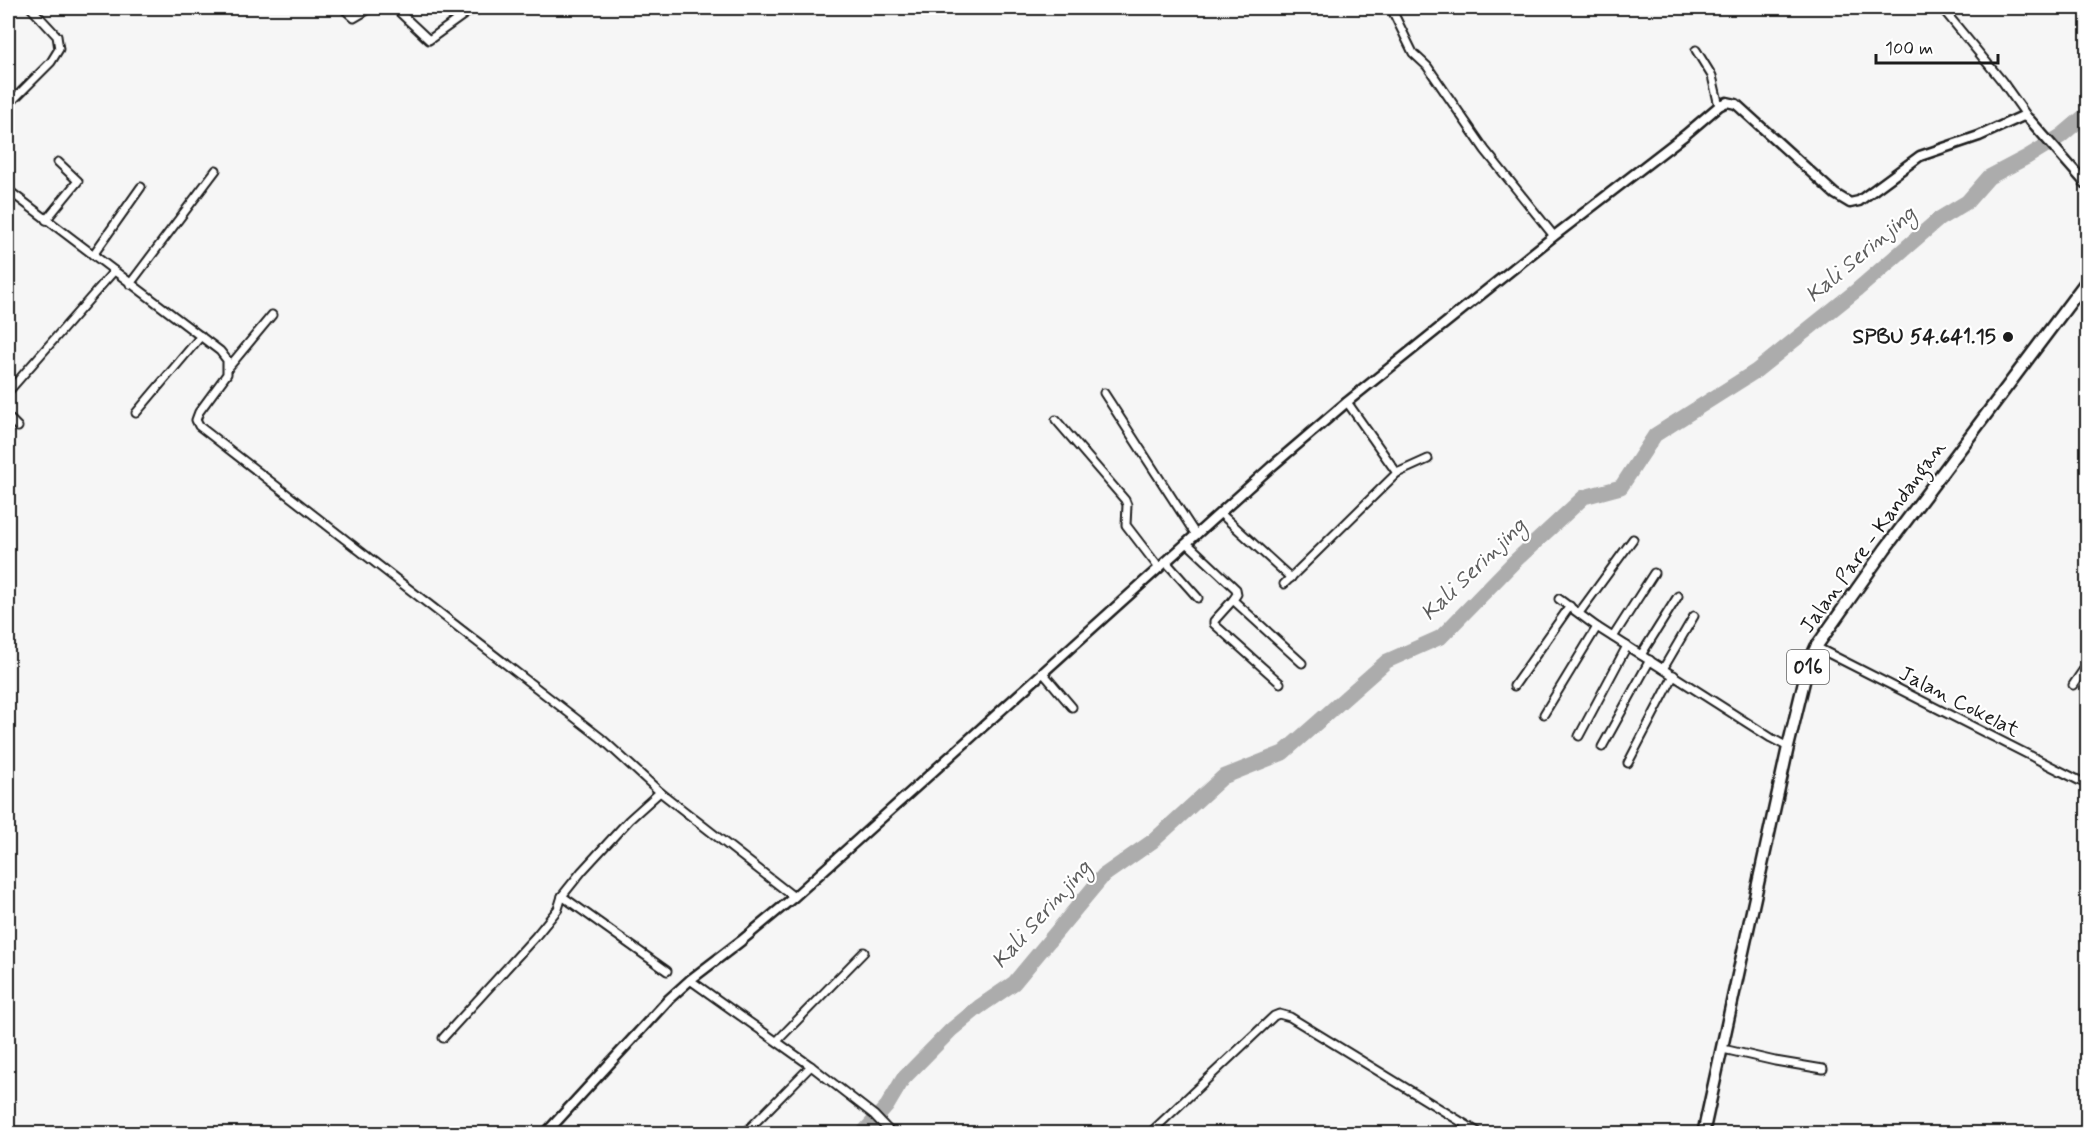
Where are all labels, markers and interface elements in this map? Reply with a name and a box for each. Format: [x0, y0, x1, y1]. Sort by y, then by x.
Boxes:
scale bar [1876, 27, 1998, 65]
text: 100 m [1885, 37, 1933, 61]
water label: Kali Serinjing [1800, 200, 1925, 311]
place label: SPBU 54.641.15 [1852, 323, 1996, 351]
marker: SPBU 54.641.15 [2001, 330, 2015, 344]
street label: Jalan Pare - Kandangan [1794, 435, 1954, 640]
water label: Kali Serinjing [1415, 512, 1535, 629]
road number: 016 [1787, 650, 1829, 684]
street label: Jalan Cokelat [1894, 660, 2025, 745]
water label: Kali Serinjing [986, 854, 1100, 976]

